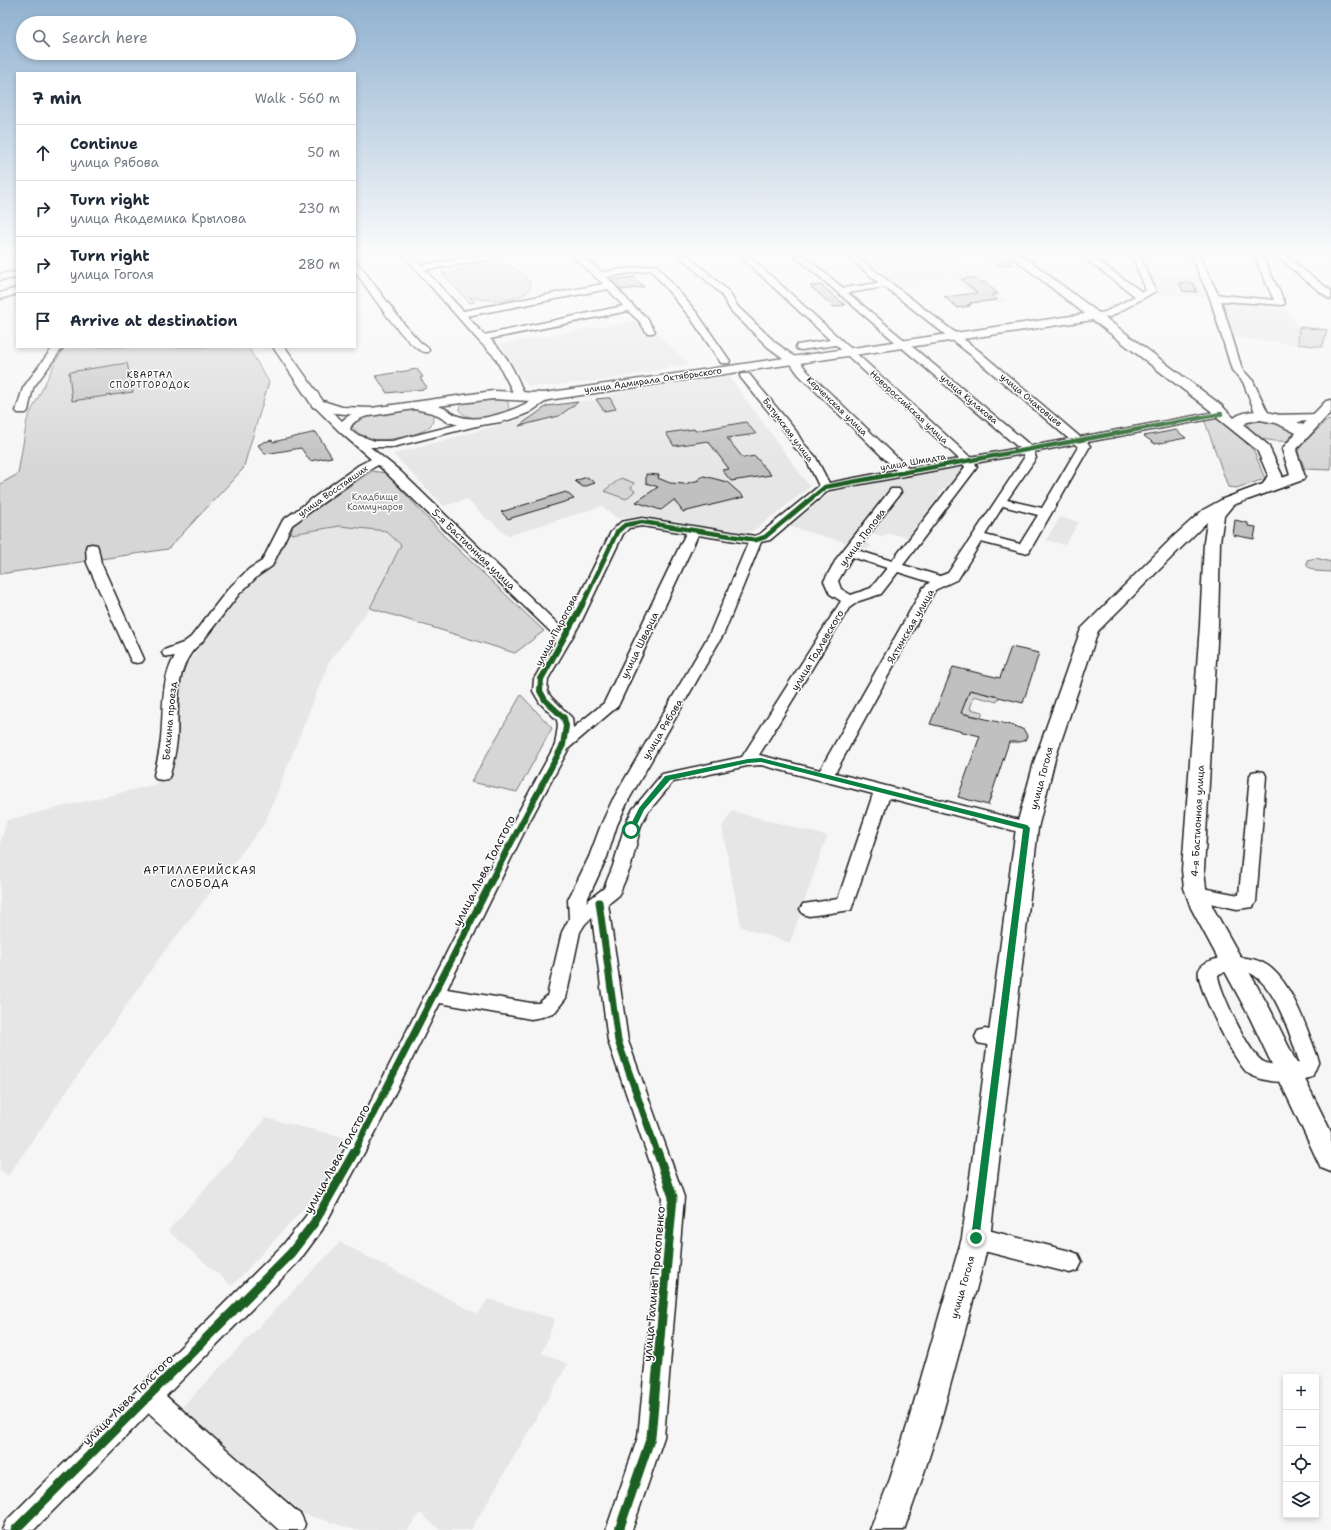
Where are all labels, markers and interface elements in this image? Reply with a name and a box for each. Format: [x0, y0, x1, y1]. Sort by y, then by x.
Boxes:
search box [16, 16, 356, 60]
icon: search [30, 27, 52, 49]
text: Search here [62, 28, 148, 48]
text: 7 min [32, 87, 82, 109]
text: Walk · 560 m [255, 90, 340, 107]
text: Continue [70, 134, 138, 154]
icon: ahead [32, 142, 54, 164]
text: 50 m [307, 144, 340, 161]
text: улица Рябова [70, 154, 159, 171]
text: Turn right [70, 190, 150, 210]
icon: right [32, 198, 54, 220]
text: 230 m [298, 200, 340, 217]
text: улица Академика Крылова [70, 210, 246, 227]
text: Turn right [70, 246, 150, 266]
icon: right [32, 254, 54, 276]
text: 280 m [298, 256, 340, 273]
text: улица Гоголя [70, 266, 154, 283]
icon: arrive [32, 310, 54, 332]
text: Arrive at destination [70, 311, 238, 331]
street label: улица Адмирала Октябрьского [583, 364, 723, 396]
street label: Новороссийская улица [867, 368, 951, 447]
district label: КВАРТАЛ СПОРТГОРОДОК [109, 369, 191, 391]
street label: улица Кулакова [938, 371, 1001, 427]
street label: улица Очаковцев [998, 371, 1065, 430]
street label: Керченская улица [804, 374, 870, 439]
street label: Батумская улица [760, 395, 816, 465]
street label: улица Шмидта [879, 450, 947, 474]
street label: улица Восставших [296, 462, 371, 520]
park label: Кладбище Коммунаров [347, 491, 403, 513]
street label: улица Попова [836, 505, 889, 569]
street label: 5-я Бастионная улица [429, 506, 519, 593]
street label: Ялтинская улица [884, 586, 937, 666]
street label: улица Пирогова [532, 591, 581, 669]
street label: улица Годлевского [788, 607, 847, 693]
street label: улица Шварца [618, 609, 662, 681]
street label: Белкина проезд [160, 680, 179, 761]
street label: улица Рябова [639, 696, 686, 762]
street label: улица Гоголя [1027, 745, 1056, 811]
street label: 4-я Бастионная улица [1188, 764, 1207, 877]
street label: улица Льва Толстого [449, 813, 519, 929]
route start [622, 821, 640, 839]
district label: АРТИЛЛЕРИЙСКАЯ СЛОБОДА [143, 862, 257, 891]
street label: улица Льва Толстого [300, 1101, 374, 1217]
street label: улица Галины Прокопенко [639, 1206, 669, 1362]
route end [967, 1229, 985, 1247]
street label: улица Гоголя [947, 1254, 978, 1320]
street label: улица Льва Толстого [79, 1351, 177, 1449]
map controls [1283, 1374, 1319, 1518]
button: + [1283, 1374, 1319, 1410]
button: − [1283, 1410, 1319, 1446]
button: locate [1283, 1446, 1319, 1482]
button: layers [1283, 1482, 1319, 1518]

